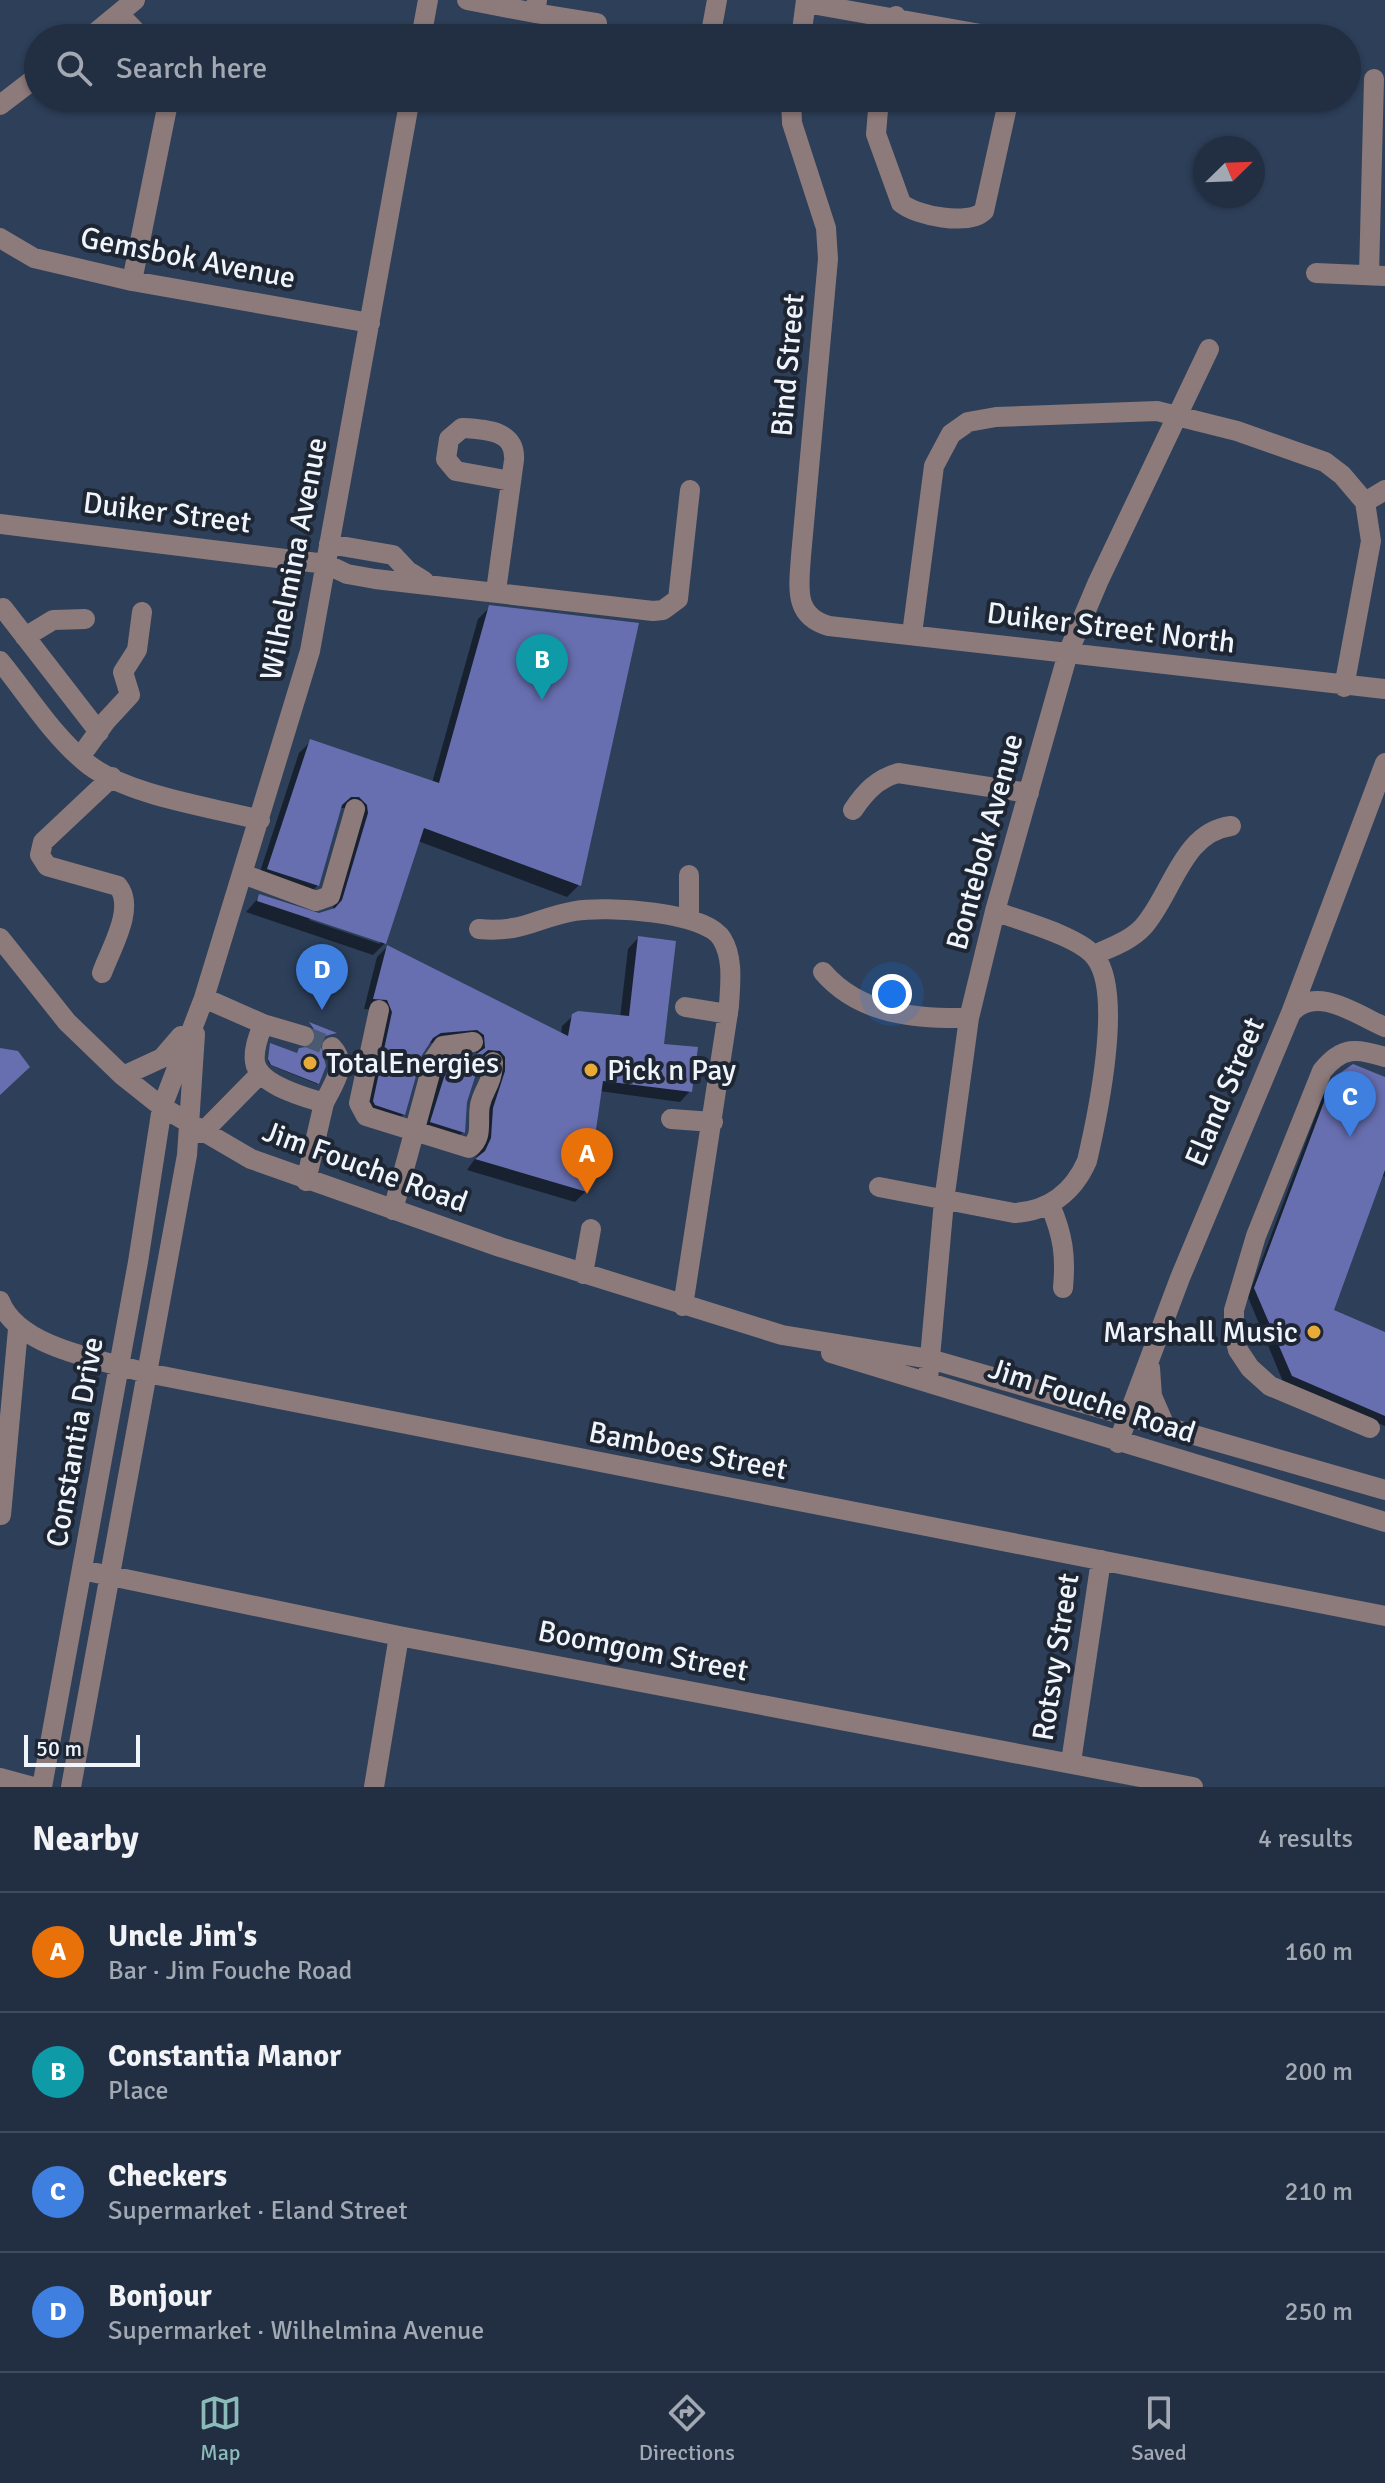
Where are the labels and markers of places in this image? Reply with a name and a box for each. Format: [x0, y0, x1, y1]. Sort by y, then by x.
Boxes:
pin: B [516, 634, 568, 700]
pin: D [296, 944, 348, 1010]
place label: TotalEnergies [326, 1045, 499, 1082]
place label: Pick n Pay [607, 1052, 736, 1089]
marker: TotalEnergies [301, 1054, 319, 1072]
marker: Pick n Pay [582, 1061, 600, 1079]
pin: C [1324, 1071, 1376, 1137]
pin: A [561, 1128, 613, 1194]
place label: Marshall Music [1103, 1314, 1298, 1351]
marker: Marshall Music [1305, 1323, 1323, 1341]

